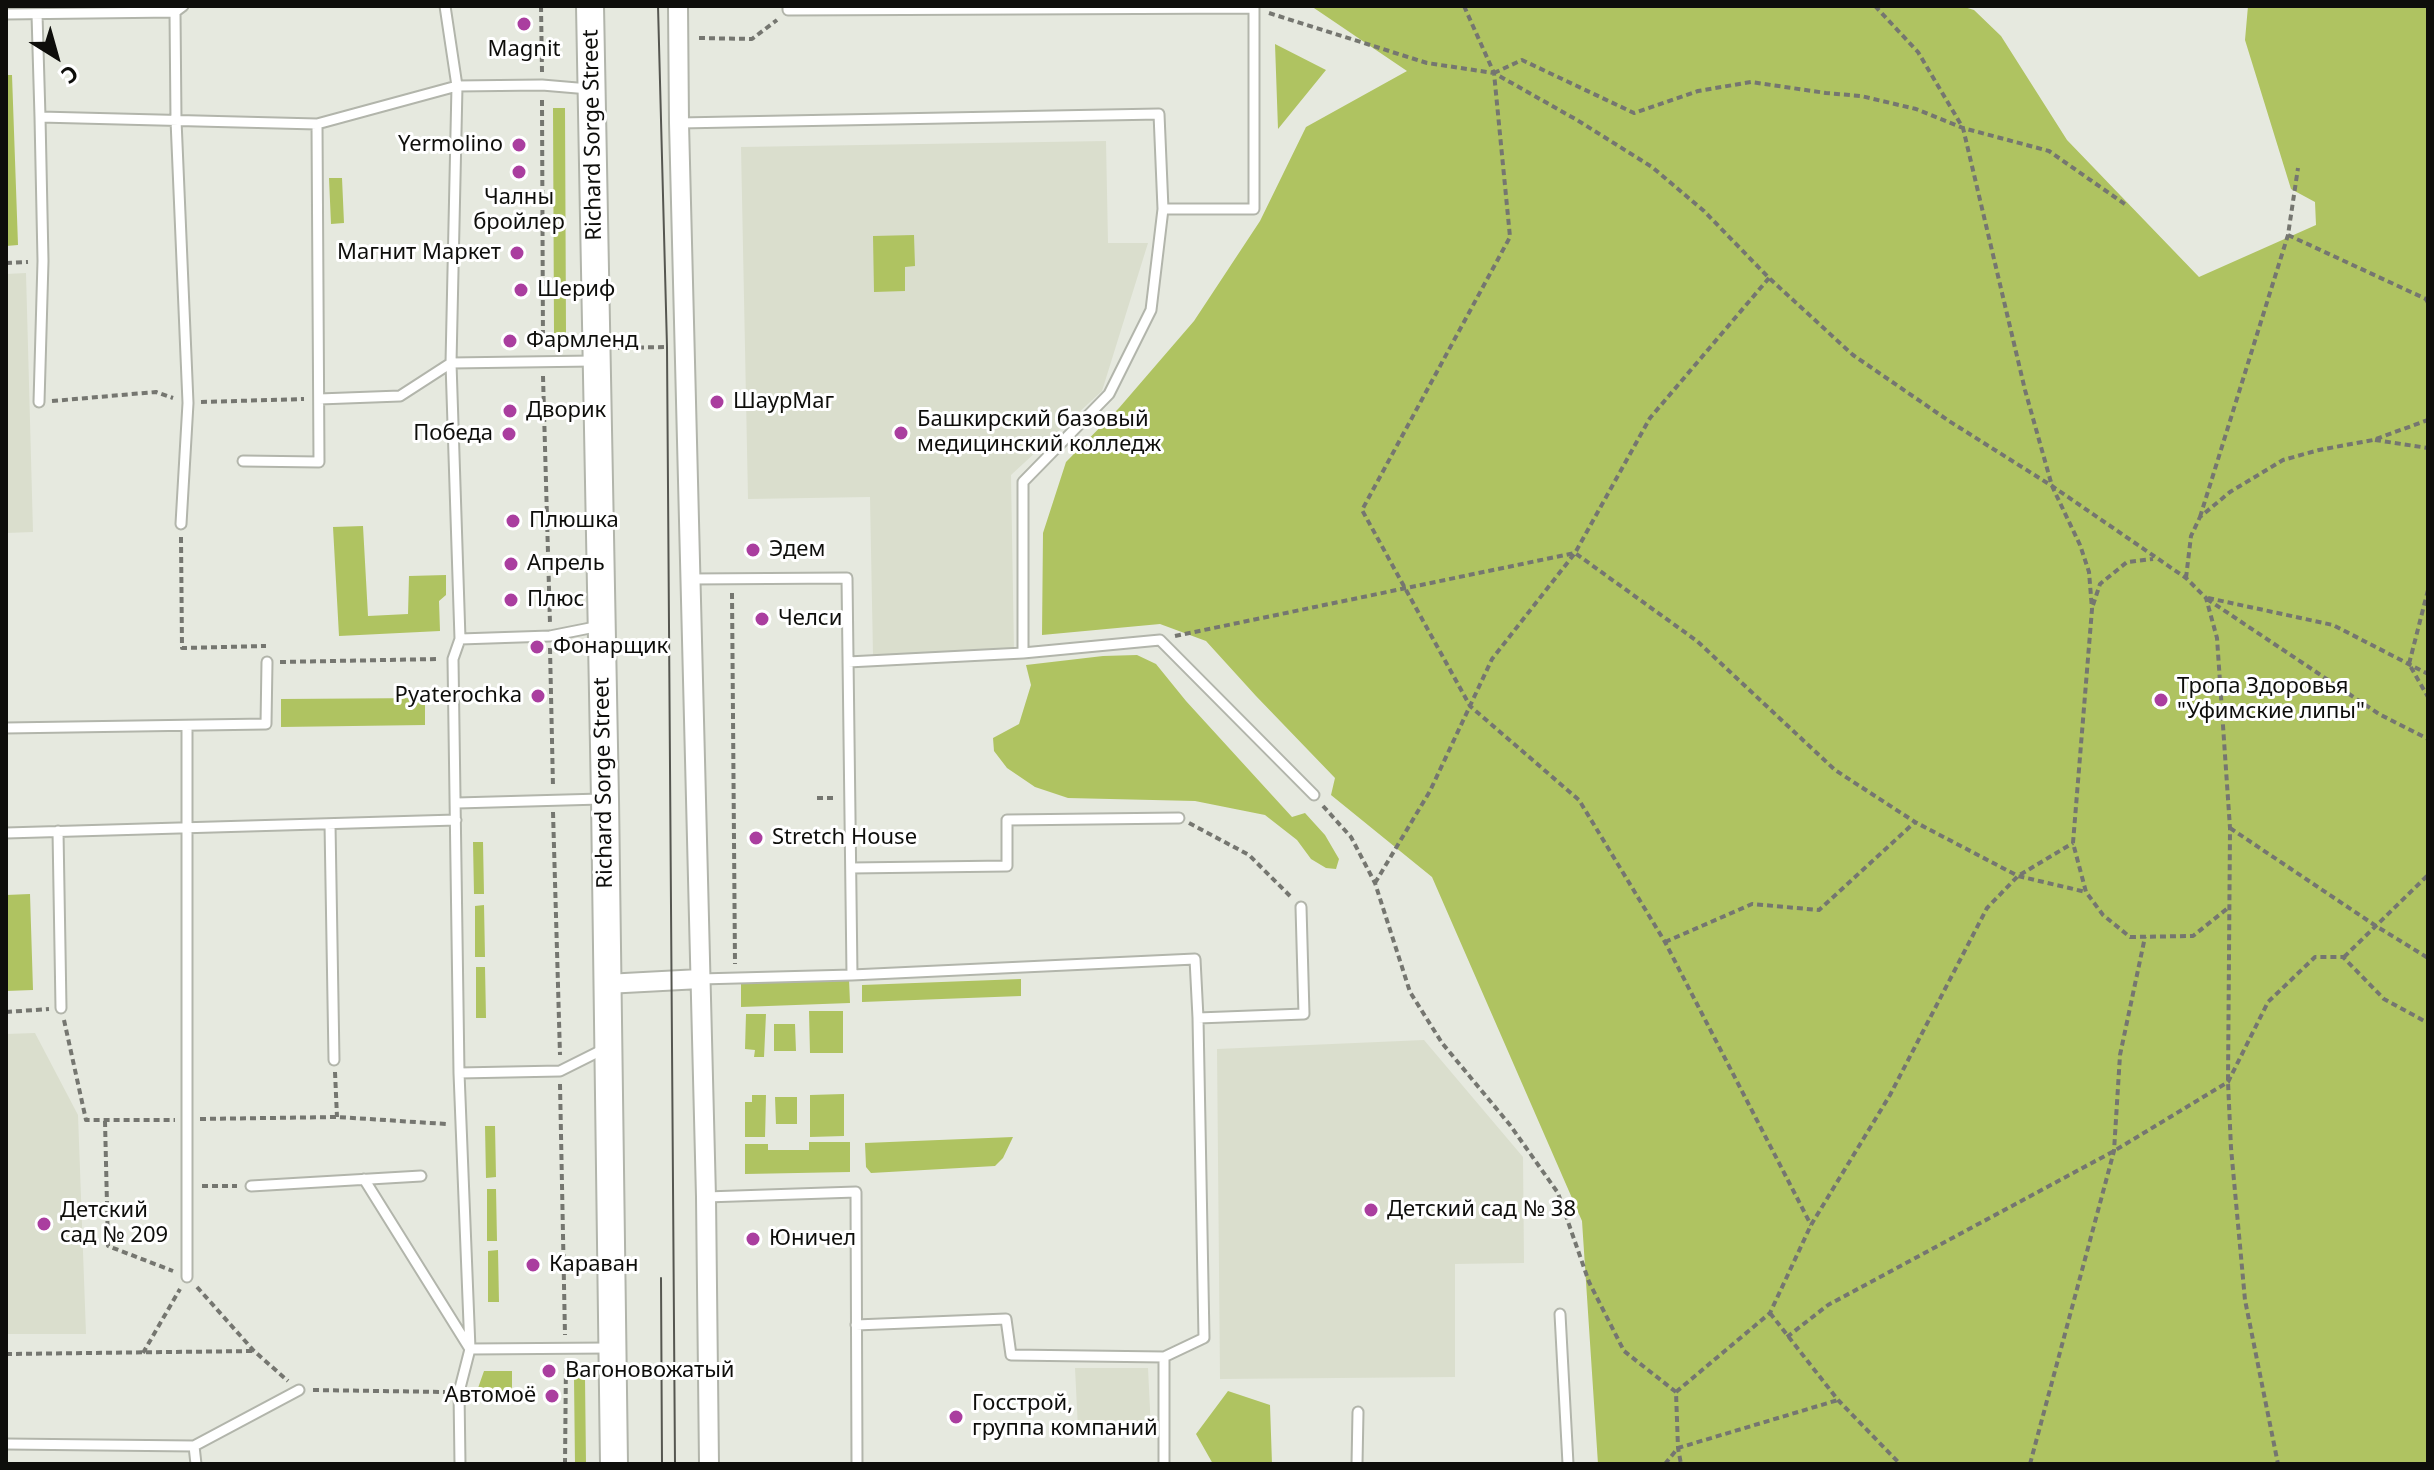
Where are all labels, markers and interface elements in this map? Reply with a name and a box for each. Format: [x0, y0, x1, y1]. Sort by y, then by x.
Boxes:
marker: Magnit [515, 15, 533, 33]
north arrow [16, 16, 96, 96]
street label: Richard Sorge Street [578, 29, 608, 241]
place label: Magnit [487, 37, 561, 63]
text: С [56, 59, 85, 91]
place label: Yermolino [398, 132, 503, 158]
marker: Yermolino [510, 136, 528, 154]
marker: Чалны бройлер [510, 163, 528, 181]
place label: Чалны бройлер [473, 185, 565, 236]
place label: Магнит Маркет [337, 240, 501, 266]
marker: Магнит Маркет [508, 244, 526, 262]
place label: Шериф [537, 277, 615, 303]
marker: Шериф [512, 281, 530, 299]
place label: Фармленд [526, 328, 638, 354]
marker: Фармленд [501, 332, 519, 350]
place label: ШаурМаг [733, 389, 834, 415]
marker: ШаурМаг [708, 393, 726, 411]
place label: Дворик [526, 398, 606, 424]
marker: Дворик [501, 402, 519, 420]
place label: Башкирский базовый медицинский колледж [917, 407, 1161, 458]
place label: Победа [413, 421, 493, 447]
marker: Башкирский базовый медицинский колледж [892, 424, 910, 442]
marker: Победа [500, 425, 518, 443]
place label: Плюшка [529, 508, 619, 534]
marker: Плюшка [504, 512, 522, 530]
place label: Эдем [769, 537, 825, 563]
marker: Эдем [744, 541, 762, 559]
place label: Апрель [527, 551, 605, 577]
marker: Апрель [502, 555, 520, 573]
place label: Плюс [527, 587, 584, 613]
marker: Плюс [502, 591, 520, 609]
place label: Челси [778, 606, 842, 632]
marker: Челси [753, 610, 771, 628]
place label: Фонарщик [553, 634, 668, 660]
marker: Фонарщик [528, 638, 546, 656]
place label: Тропа Здоровья "Уфимские липы" [2177, 674, 2365, 726]
street label: Richard Sorge Street [589, 677, 619, 889]
place label: Pyaterochka [395, 683, 522, 709]
marker: Pyaterochka [529, 687, 547, 705]
marker: Тропа Здоровья "Уфимские липы" [2152, 691, 2170, 709]
place label: Stretch House [772, 825, 917, 851]
marker: Stretch House [747, 829, 765, 847]
place label: Детский сад № 38 [1387, 1197, 1576, 1223]
place label: Детский сад № 209 [60, 1198, 168, 1250]
marker: Детский сад № 38 [1362, 1201, 1380, 1219]
marker: Детский сад № 209 [35, 1215, 53, 1233]
place label: Юничел [769, 1226, 856, 1252]
marker: Юничел [744, 1230, 762, 1248]
place label: Караван [549, 1252, 639, 1278]
marker: Караван [524, 1256, 542, 1274]
place label: Вагоновожатый [565, 1358, 734, 1384]
marker: Вагоновожатый [540, 1362, 558, 1380]
place label: Автомоё [445, 1383, 536, 1409]
marker: Автомоё [543, 1387, 561, 1405]
place label: Госстрой, группа компаний [972, 1391, 1158, 1442]
marker: Госстрой, группа компаний [947, 1408, 965, 1426]

